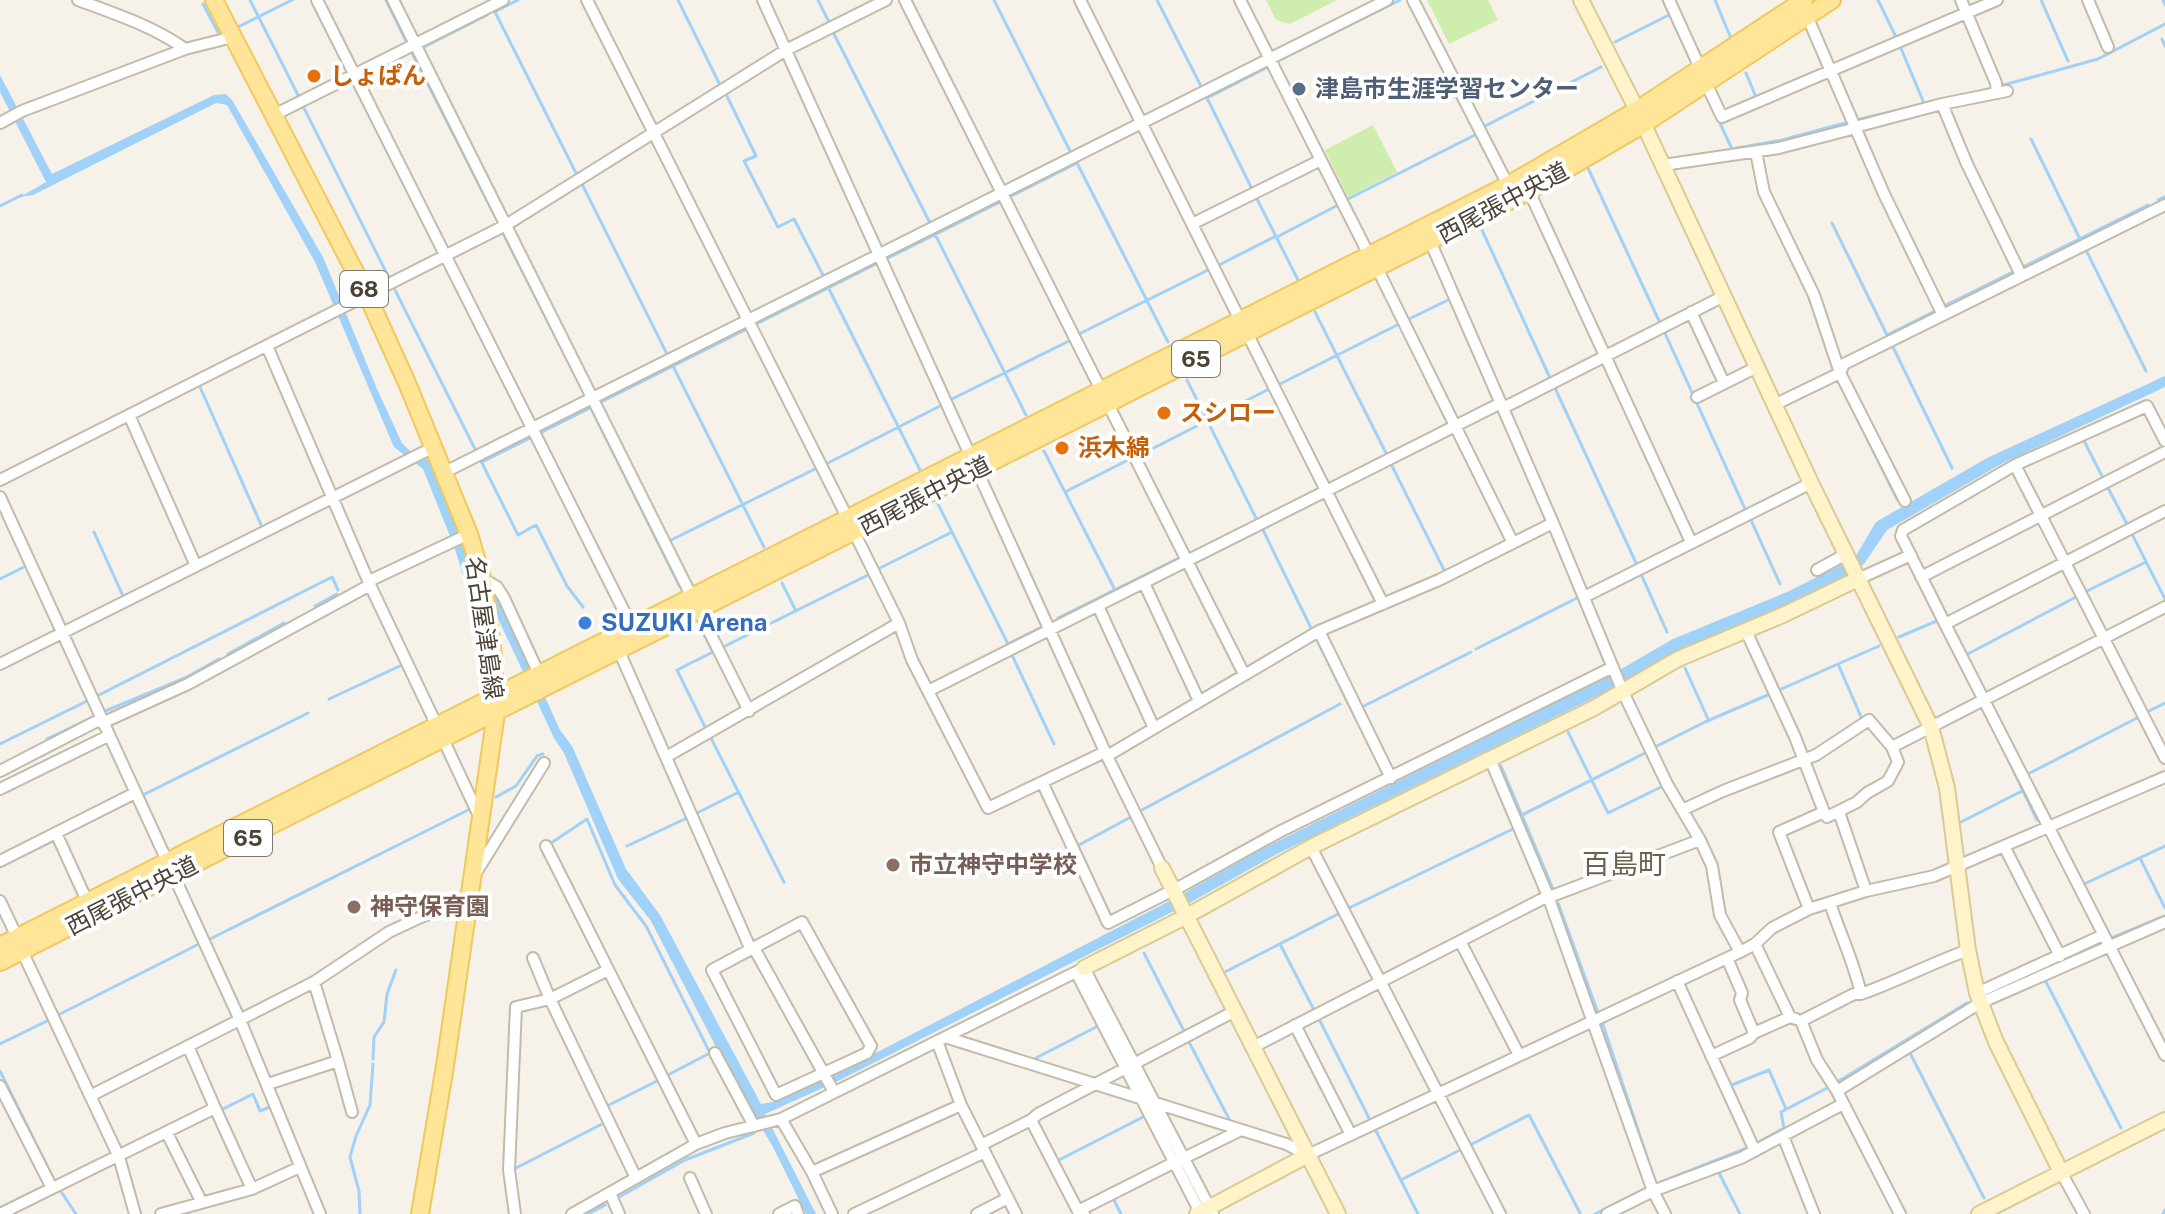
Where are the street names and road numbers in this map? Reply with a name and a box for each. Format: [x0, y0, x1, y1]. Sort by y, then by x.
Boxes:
street label: 西尾張中央道 [1432, 156, 1573, 248]
road number: 68 [340, 271, 388, 307]
road number: 65 [1172, 341, 1220, 377]
street label: 西尾張中央道 [854, 450, 995, 540]
street label: 名古屋津島線 [461, 555, 509, 701]
road number: 65 [224, 820, 272, 856]
street label: 西尾張中央道 [61, 850, 202, 940]

